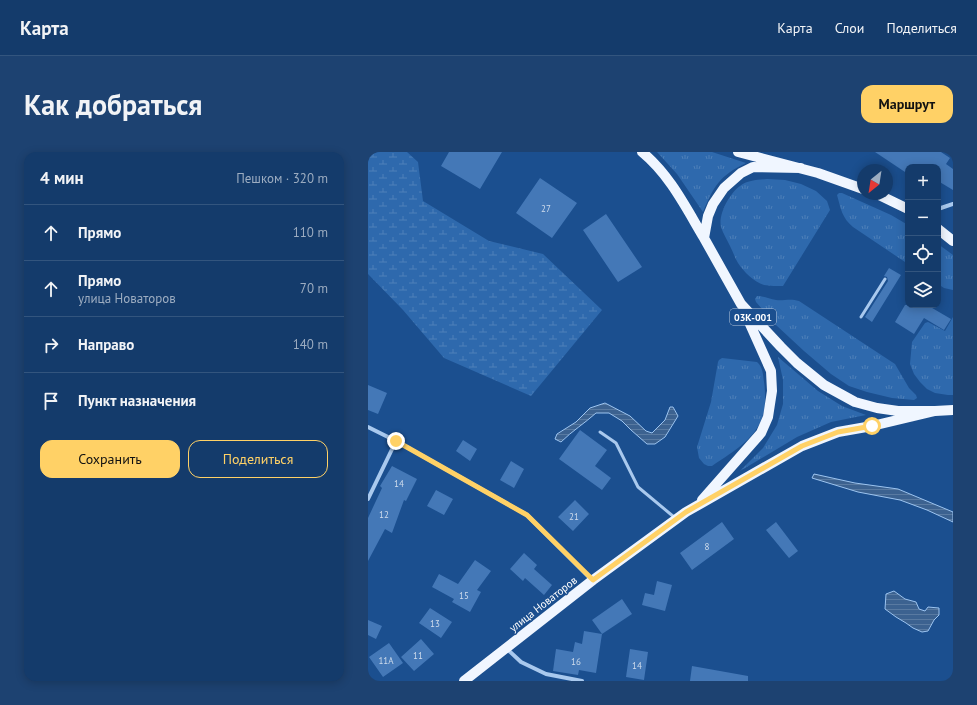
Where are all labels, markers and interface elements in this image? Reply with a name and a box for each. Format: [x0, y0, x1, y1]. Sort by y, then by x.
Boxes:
text: Карта [20, 16, 69, 40]
text: Карта [777, 19, 813, 37]
text: Слои [835, 19, 864, 37]
text: Поделиться [886, 19, 957, 37]
button: Маршрут [861, 85, 953, 123]
text: Как добраться [24, 86, 202, 123]
north arrow [857, 164, 893, 200]
map controls [905, 164, 941, 308]
button: + [905, 164, 941, 200]
text: 4 мин [40, 167, 84, 189]
text: Пешком · 320 m [236, 170, 328, 187]
button: − [905, 200, 941, 236]
house number: 27 [541, 203, 551, 214]
icon: ahead [40, 222, 62, 244]
text: Прямо [78, 223, 121, 242]
text: 110 m [293, 224, 328, 241]
button: locate [905, 236, 941, 272]
text: Прямо [78, 271, 121, 290]
button: layers [905, 272, 941, 308]
icon: ahead [40, 278, 62, 300]
text: 70 m [300, 280, 328, 297]
text: улица Новаторов [78, 290, 176, 307]
road number: 03К-001 [730, 309, 776, 325]
icon: right [40, 334, 62, 356]
text: Направо [78, 335, 134, 354]
text: 140 m [293, 336, 328, 353]
icon: arrive [40, 390, 62, 412]
text: Пункт назначения [78, 391, 196, 410]
route start [863, 417, 881, 435]
route end [387, 432, 405, 450]
button: Сохранить [40, 440, 180, 478]
button: Поделиться [188, 440, 328, 478]
house number: 14 [394, 478, 404, 489]
house number: 12 [379, 509, 389, 520]
house number: 21 [569, 511, 579, 522]
house number: 8 [705, 541, 710, 552]
street label: улица Новаторов [506, 573, 580, 635]
house number: 15 [459, 590, 469, 601]
house number: 13 [430, 618, 440, 629]
house number: 11 [413, 650, 423, 661]
house number: 11А [378, 655, 394, 666]
house number: 16 [571, 656, 581, 667]
house number: 14 [632, 660, 642, 671]

